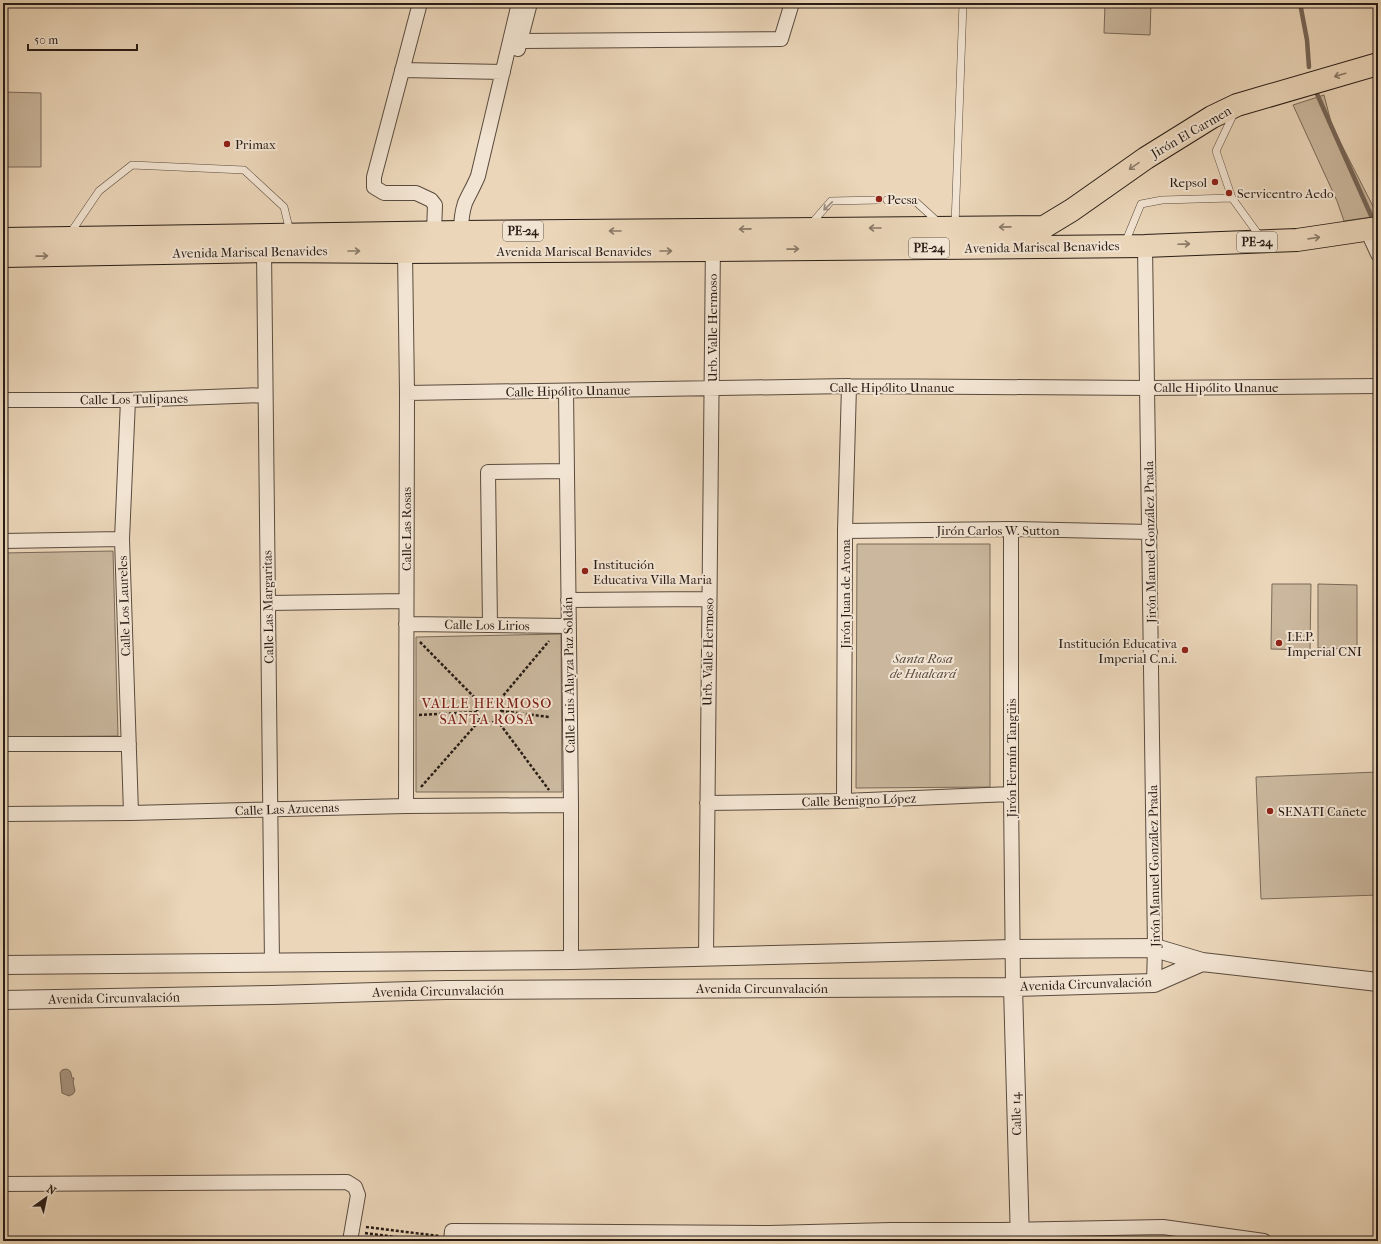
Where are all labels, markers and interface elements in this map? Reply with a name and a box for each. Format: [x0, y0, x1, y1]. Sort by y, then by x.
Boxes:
scale bar [28, 26, 137, 52]
text: 50 m [34, 33, 58, 47]
one-way arrow [1334, 71, 1347, 79]
street label: Jirón El Carmen [1147, 103, 1234, 162]
place label: Primax [235, 137, 276, 152]
marker: Primax [222, 139, 232, 149]
one-way arrow [1129, 162, 1140, 170]
place label: Repsol [1169, 175, 1207, 190]
marker: Repsol [1210, 177, 1220, 187]
place label: Servicentro Aedo [1237, 186, 1334, 201]
marker: Servicentro Aedo [1224, 188, 1234, 198]
place label: Pecsa [887, 192, 919, 207]
marker: Pecsa [874, 194, 884, 204]
one-way arrow [823, 201, 832, 211]
road number: PE-24 [503, 221, 543, 241]
one-way arrow [999, 223, 1012, 231]
one-way arrow [869, 224, 882, 232]
one-way arrow [739, 225, 752, 233]
one-way arrow [609, 227, 622, 234]
road number: PE-24 [1237, 232, 1277, 252]
one-way arrow [1307, 234, 1320, 242]
road number: PE-24 [909, 238, 949, 258]
street label: Avenida Mariscal Benavides [963, 238, 1120, 256]
one-way arrow [1177, 240, 1190, 248]
street label: Avenida Mariscal Benavides [171, 243, 328, 261]
street label: Avenida Mariscal Benavides [496, 244, 652, 259]
one-way arrow [786, 246, 799, 253]
one-way arrow [659, 247, 672, 255]
one-way arrow [347, 248, 360, 255]
one-way arrow [35, 252, 48, 259]
street label: Urb. Valle Hermoso [705, 273, 720, 382]
street label: Calle Hipólito Unanue [830, 380, 955, 395]
street label: Calle Hipólito Unanue [1154, 380, 1279, 395]
street label: Calle Hipólito Unanue [505, 382, 631, 400]
street label: Calle Los Tulipanes [80, 391, 188, 407]
street label: Jirón Manuel González Prada [1141, 460, 1159, 624]
street label: Calle Las Rosas [399, 487, 414, 571]
street label: Jirón Carlos W. Sutton [935, 523, 1060, 538]
street label: Jirón Juan de Arona [838, 538, 853, 650]
street label: Calle Las Margaritas [260, 550, 276, 664]
street label: Calle Los Laureles [115, 555, 133, 657]
place label: Institución Educativa Villa Maria [593, 557, 713, 587]
marker: Institución Educativa Villa Maria [580, 566, 590, 576]
street label: Calle Luis Alayza Paz Soldán [560, 596, 578, 753]
street label: Urb. Valle Hermoso [700, 597, 716, 706]
street label: Calle Los Lirios [444, 617, 530, 633]
place label: I.E.P. Imperial CNI [1287, 629, 1362, 659]
place label: Institución Educativa Imperial C.n.i. [1058, 636, 1178, 666]
marker: I.E.P. Imperial CNI [1274, 638, 1284, 648]
marker: Institución Educativa Imperial C.n.i. [1180, 645, 1190, 655]
park label: Santa Rosa de Hualcará [890, 651, 957, 681]
district label: VALLE HERMOSO SANTA ROSA [421, 695, 552, 728]
street label: Jirón Fermín Tangüis [1004, 698, 1019, 819]
street label: Jirón Manuel González Prada [1145, 784, 1163, 948]
street label: Calle Benigno López [801, 790, 917, 810]
street label: Calle Las Azucenas [234, 800, 340, 818]
place label: SENATI Cañete [1278, 804, 1367, 819]
marker: SENATI Cañete [1265, 806, 1275, 816]
street label: Avenida Circunvalación [1019, 974, 1153, 994]
street label: Avenida Circunvalación [695, 981, 828, 996]
street label: Avenida Circunvalación [371, 982, 505, 1000]
street label: Avenida Circunvalación [47, 989, 181, 1007]
street label: Calle 14 [1008, 1092, 1024, 1136]
north arrow [26, 1178, 66, 1218]
text: N [44, 1182, 59, 1198]

